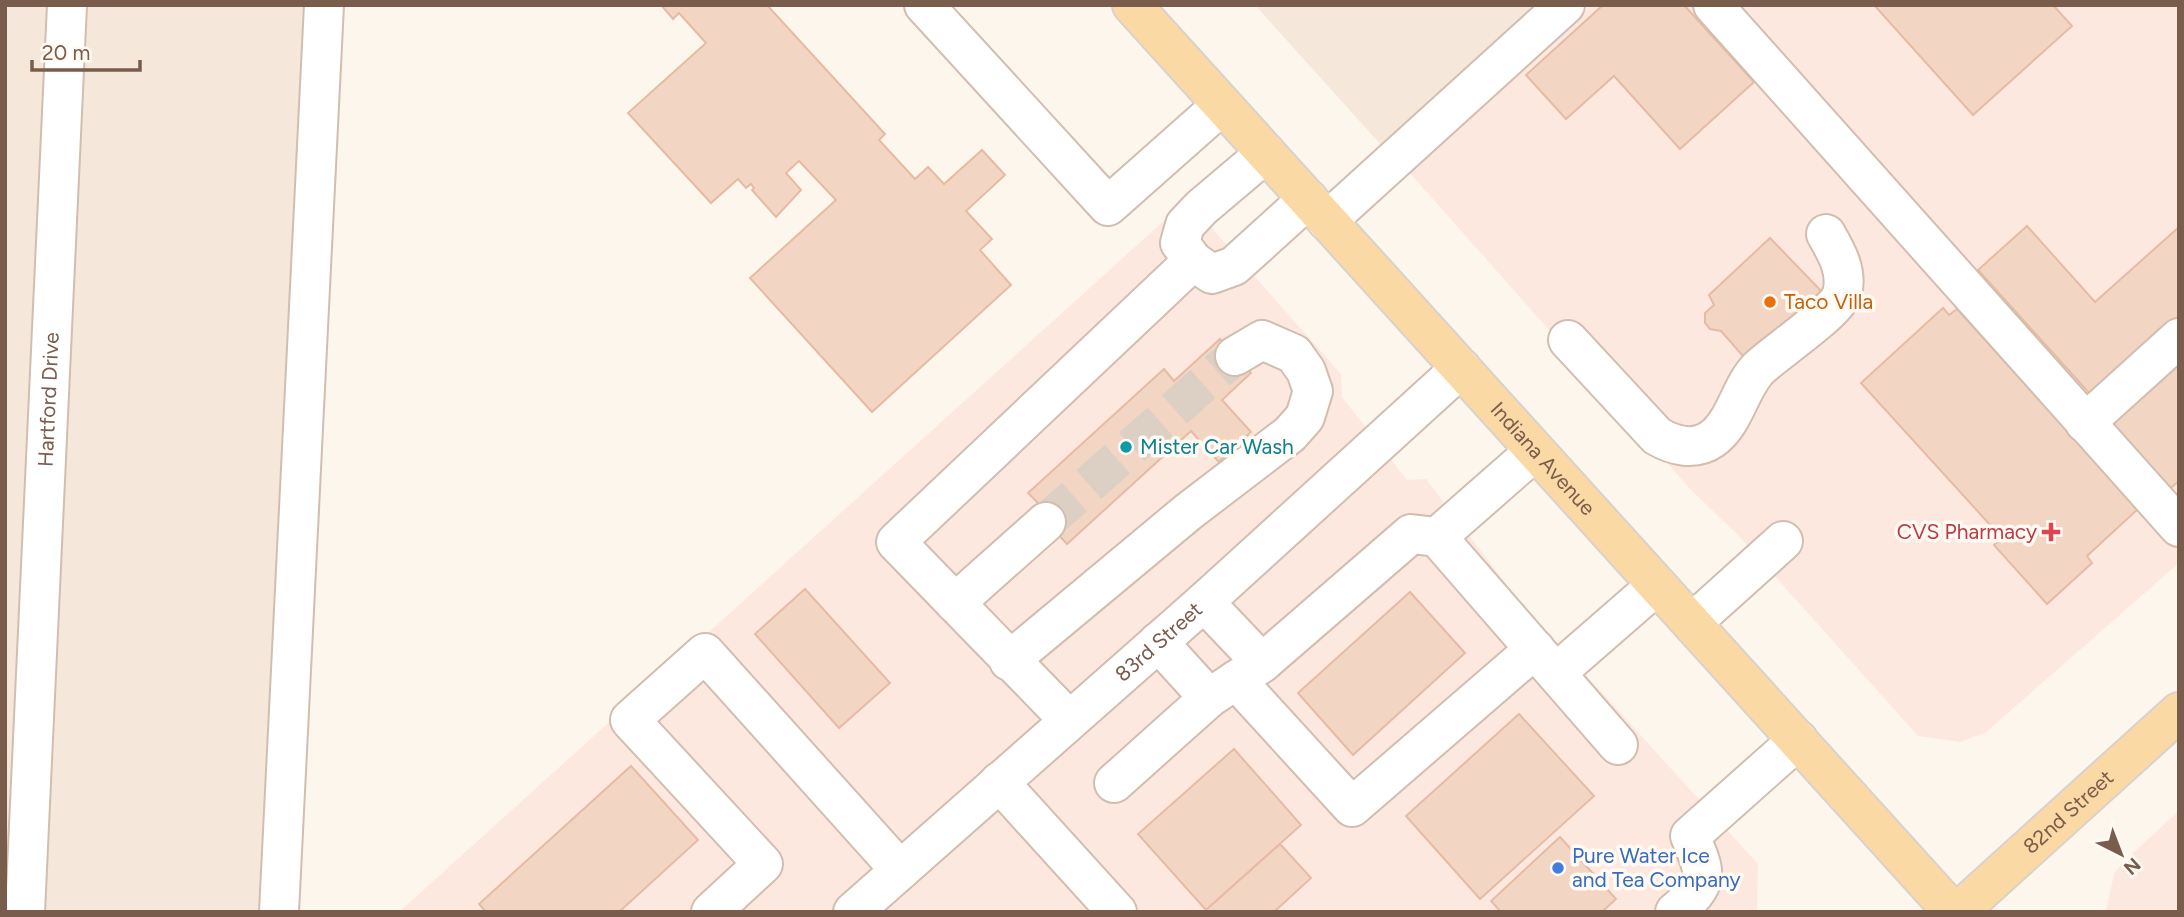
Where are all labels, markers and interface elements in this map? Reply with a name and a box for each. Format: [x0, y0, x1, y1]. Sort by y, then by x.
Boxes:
scale bar [32, 28, 140, 72]
text: 20 m [42, 40, 90, 65]
place label: Taco Villa [1784, 289, 1873, 314]
marker: Taco Villa [1762, 294, 1778, 310]
street label: Hartford Drive [33, 332, 64, 467]
street label: Indiana Avenue [1485, 397, 1601, 520]
place label: Mister Car Wash [1140, 434, 1294, 459]
marker: Mister Car Wash [1118, 439, 1134, 455]
place label: CVS Pharmacy [1897, 519, 2037, 544]
marker: CVS Pharmacy [2043, 524, 2059, 540]
street label: 83rd Street [1110, 596, 1207, 687]
street label: 82nd Street [2018, 765, 2118, 859]
north arrow [2086, 819, 2156, 889]
place label: Pure Water Ice and Tea Company [1572, 843, 1741, 892]
text: N [2119, 853, 2145, 880]
marker: Pure Water Ice and Tea Company [1550, 860, 1566, 876]

